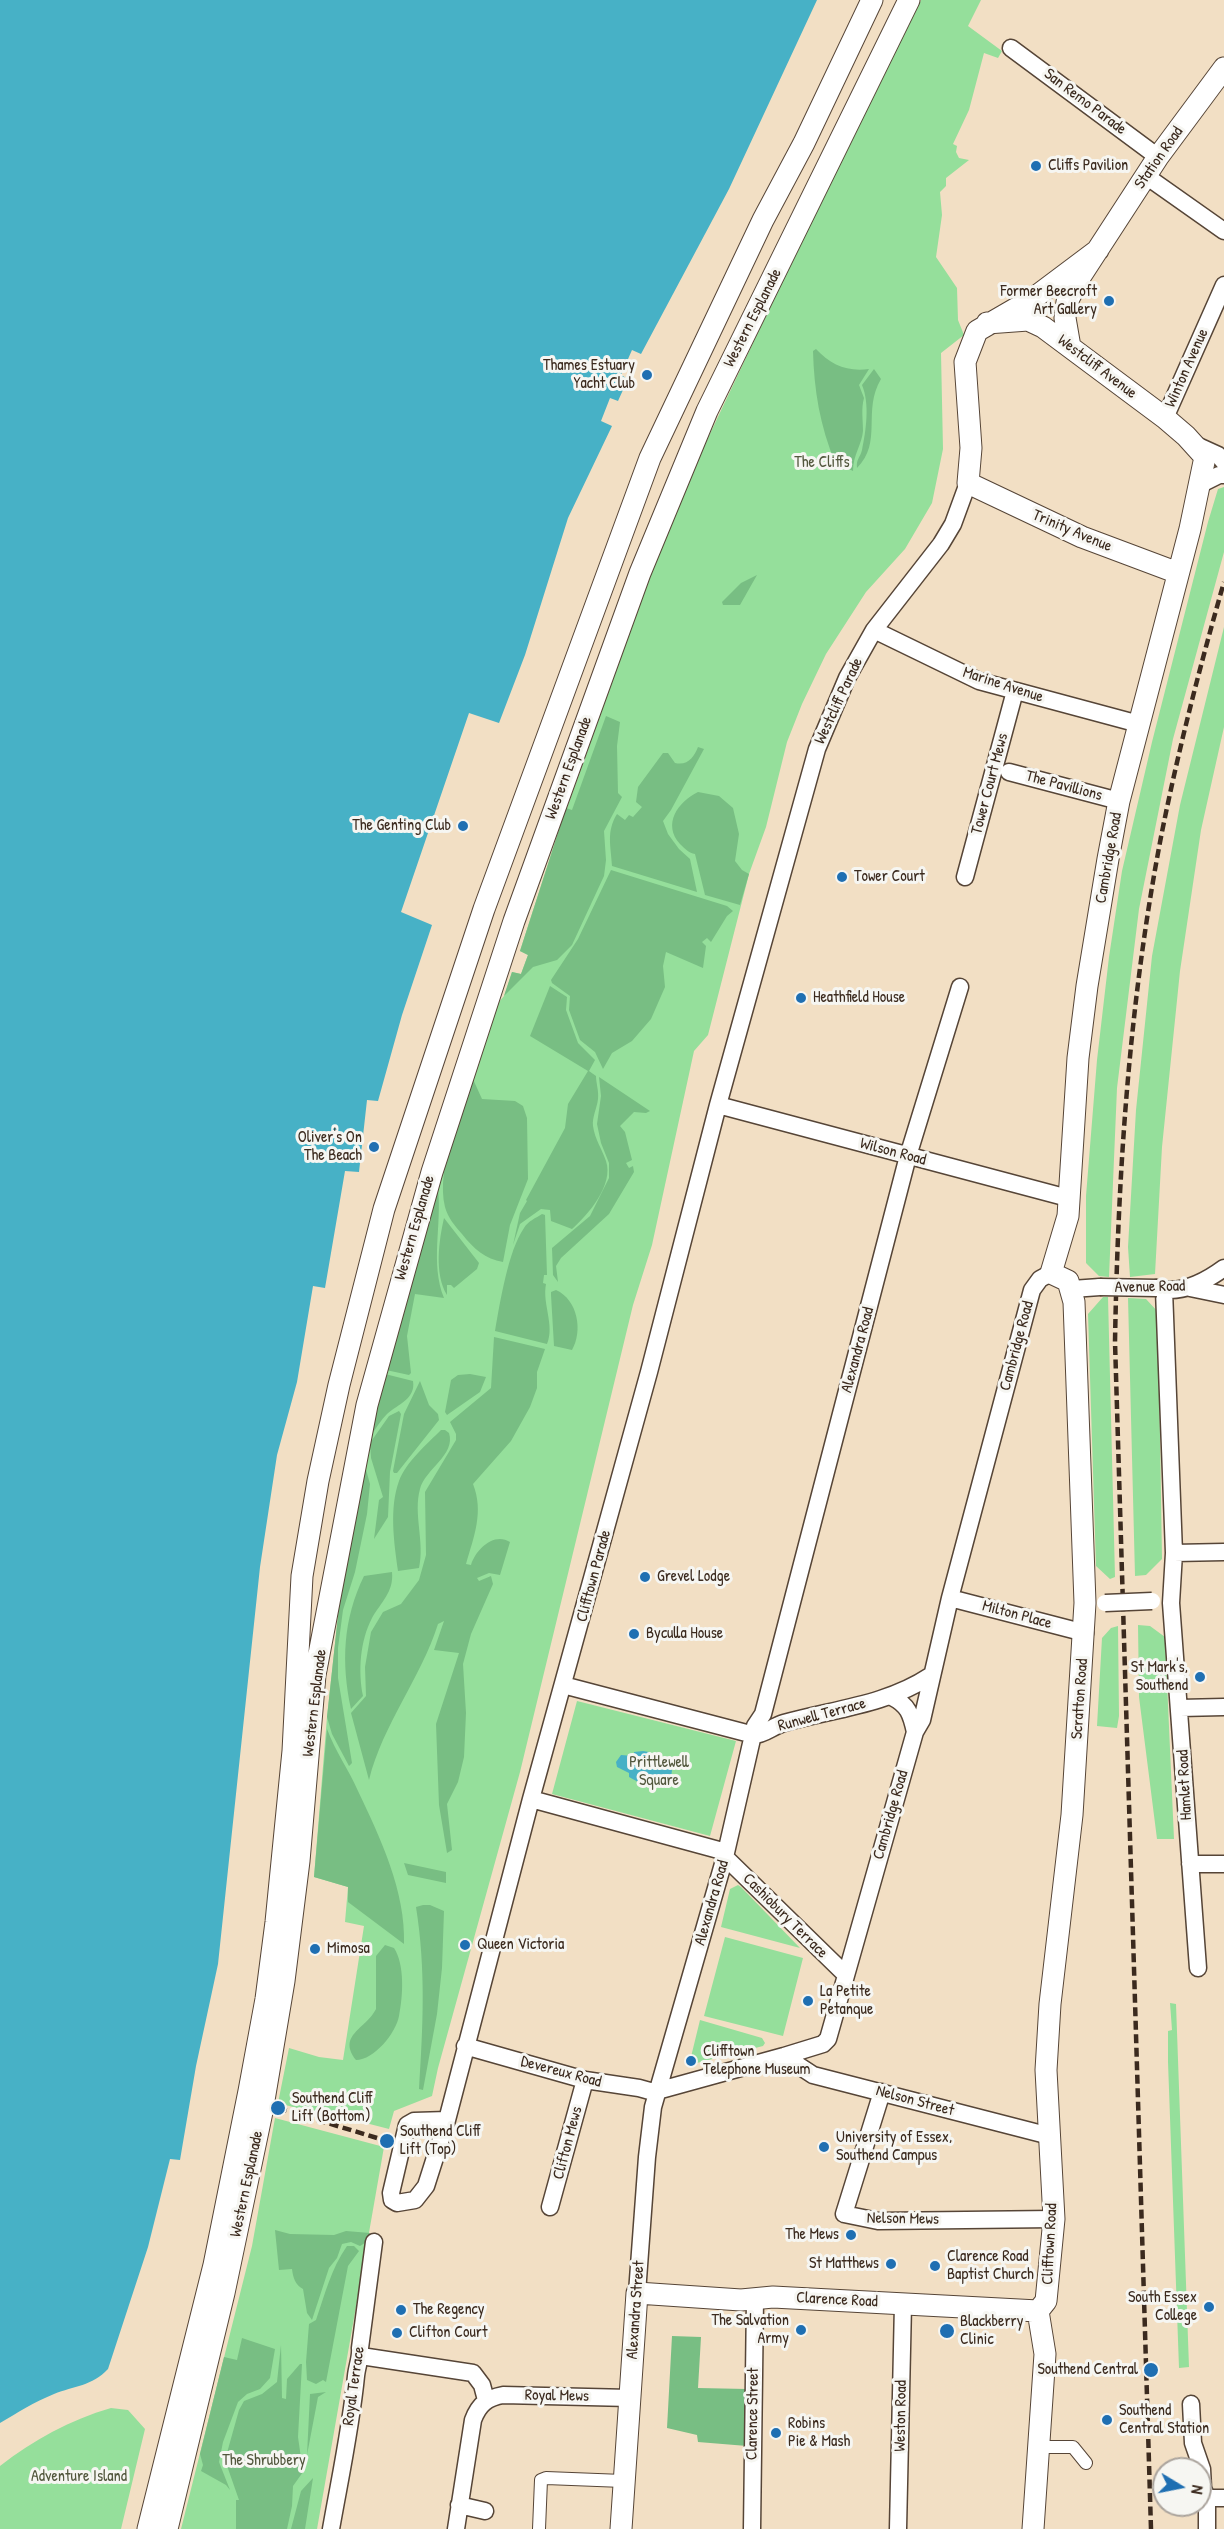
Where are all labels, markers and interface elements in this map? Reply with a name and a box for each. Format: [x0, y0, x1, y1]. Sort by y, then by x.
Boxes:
street label: San Remo Parade [1040, 65, 1130, 139]
street label: Station Road [1131, 123, 1187, 193]
place label: Cliffs Pavilion [1048, 156, 1128, 176]
marker: Cliffs Pavilion [1029, 159, 1043, 173]
street label: Western Esplanade [720, 266, 786, 370]
place label: Former Beecroft Art Gallery [1000, 282, 1097, 320]
marker: Former Beecroft Art Gallery [1102, 294, 1116, 308]
street label: Winton Avenue [1161, 326, 1213, 410]
street label: Westcliff Avenue [1053, 331, 1141, 403]
place label: Thames Estuary Yacht Club [543, 356, 635, 394]
marker: Thames Estuary Yacht Club [640, 368, 654, 382]
park label: The Cliffs [794, 453, 850, 473]
street label: Trinity Avenue [1029, 506, 1115, 556]
street label: Westcliff Parade [811, 655, 867, 747]
street label: Marine Avenue [960, 663, 1046, 707]
street label: Western Esplanade [542, 714, 596, 822]
street label: Tower Court Mews [967, 731, 1013, 837]
street label: The Pavillions [1024, 767, 1104, 805]
street label: Cambridge Road [1092, 811, 1126, 905]
place label: The Genting Club [352, 816, 451, 836]
marker: The Genting Club [456, 819, 470, 833]
place label: Tower Court [854, 867, 925, 887]
marker: Tower Court [835, 870, 849, 884]
place label: Heathfield House [813, 988, 905, 1008]
marker: Heathfield House [794, 991, 808, 1005]
place label: Oliver's On The Beach [298, 1128, 362, 1166]
street label: Wilson Road [858, 1134, 928, 1170]
marker: Oliver's On The Beach [367, 1140, 381, 1154]
street label: Western Esplanade [391, 1173, 439, 1283]
street label: Avenue Road [1115, 1277, 1185, 1297]
street label: Cambridge Road [996, 1299, 1038, 1393]
street label: Alexandra Road [837, 1305, 879, 1395]
street label: Clifftown Parade [573, 1528, 615, 1624]
place label: Grevel Lodge [657, 1567, 730, 1587]
marker: Grevel Lodge [638, 1570, 652, 1584]
street label: Milton Place [980, 1597, 1054, 1633]
place label: Byculla House [646, 1624, 723, 1644]
marker: Byculla House [627, 1627, 641, 1641]
street label: Western Esplanade [299, 1648, 331, 1758]
street label: Scratton Road [1068, 1658, 1092, 1740]
place label: St Mark's, Southend [1131, 1658, 1188, 1696]
marker: St Mark's, Southend [1193, 1670, 1207, 1684]
street label: Runwell Terrace [776, 1694, 868, 1736]
street label: Hamlet Road [1174, 1749, 1196, 1821]
park label: Prittlewell Square [629, 1753, 689, 1791]
street label: Cambridge Road [869, 1768, 913, 1862]
street label: Alexandra Road [691, 1858, 733, 1948]
street label: Cashiobury Terrace [738, 1869, 832, 1963]
place label: Queen Victoria [477, 1935, 564, 1955]
marker: Queen Victoria [458, 1938, 472, 1952]
place label: Mimosa [327, 1939, 370, 1959]
marker: Mimosa [308, 1942, 322, 1956]
place label: La Petite Petanque [820, 1982, 873, 2020]
marker: La Petite Petanque [801, 1994, 815, 2008]
place label: Clifftown Telephone Museum [703, 2042, 811, 2080]
street label: Devereux Road [519, 2052, 603, 2092]
marker: Clifftown Telephone Museum [684, 2054, 698, 2068]
street label: Nelson Street [874, 2081, 956, 2121]
place label: Southend Cliff Lift (Bottom) [292, 2089, 373, 2127]
marker: Southend Cliff Lift (Bottom) [269, 2099, 287, 2117]
street label: Clifton Mews [549, 2104, 587, 2182]
place label: Southend Cliff Lift (Top) [400, 2122, 481, 2160]
place label: University of Essex, Southend Campus [836, 2128, 952, 2166]
street label: Western Esplanade [226, 2129, 268, 2239]
marker: Southend Cliff Lift (Top) [378, 2132, 396, 2150]
marker: University of Essex, Southend Campus [817, 2140, 831, 2154]
street label: Clifftown Road [1038, 2203, 1062, 2285]
street label: Nelson Mews [867, 2209, 939, 2229]
place label: The Mews [785, 2225, 839, 2245]
marker: The Mews [844, 2228, 858, 2242]
place label: Clarence Road Baptist Church [947, 2247, 1034, 2285]
place label: St Matthews [809, 2254, 879, 2274]
marker: St Matthews [884, 2257, 898, 2271]
marker: Clarence Road Baptist Church [928, 2259, 942, 2273]
street label: Alexandra Street [623, 2260, 649, 2360]
street label: Clarence Road [796, 2288, 878, 2312]
place label: South Essex College [1128, 2288, 1197, 2326]
place label: The Regency [413, 2300, 485, 2320]
marker: South Essex College [1202, 2300, 1216, 2314]
marker: The Regency [394, 2303, 408, 2317]
place label: The Salvation Army [711, 2311, 789, 2349]
place label: Blackberry Clinic [960, 2312, 1024, 2350]
marker: Blackberry Clinic [938, 2322, 956, 2340]
place label: Clifton Court [409, 2323, 487, 2343]
marker: The Salvation Army [794, 2323, 808, 2337]
marker: Clifton Court [390, 2326, 404, 2340]
street label: Royal Terrace [339, 2345, 369, 2427]
place label: Southend Central [1038, 2360, 1138, 2380]
marker: Southend Central [1142, 2361, 1160, 2379]
street label: Clarence Street [743, 2368, 763, 2460]
street label: Weston Road [891, 2380, 911, 2452]
street label: Royal Mews [525, 2386, 589, 2406]
place label: Southend Central Station [1119, 2401, 1209, 2439]
marker: Southend Central Station [1100, 2413, 1114, 2427]
place label: Robins Pie & Mash [788, 2414, 850, 2452]
marker: Robins Pie & Mash [769, 2426, 783, 2440]
park label: The Shrubbery [222, 2451, 306, 2471]
north arrow [1152, 2457, 1212, 2517]
park label: Adventure Island [31, 2467, 127, 2487]
text: N [1186, 2484, 1209, 2496]

